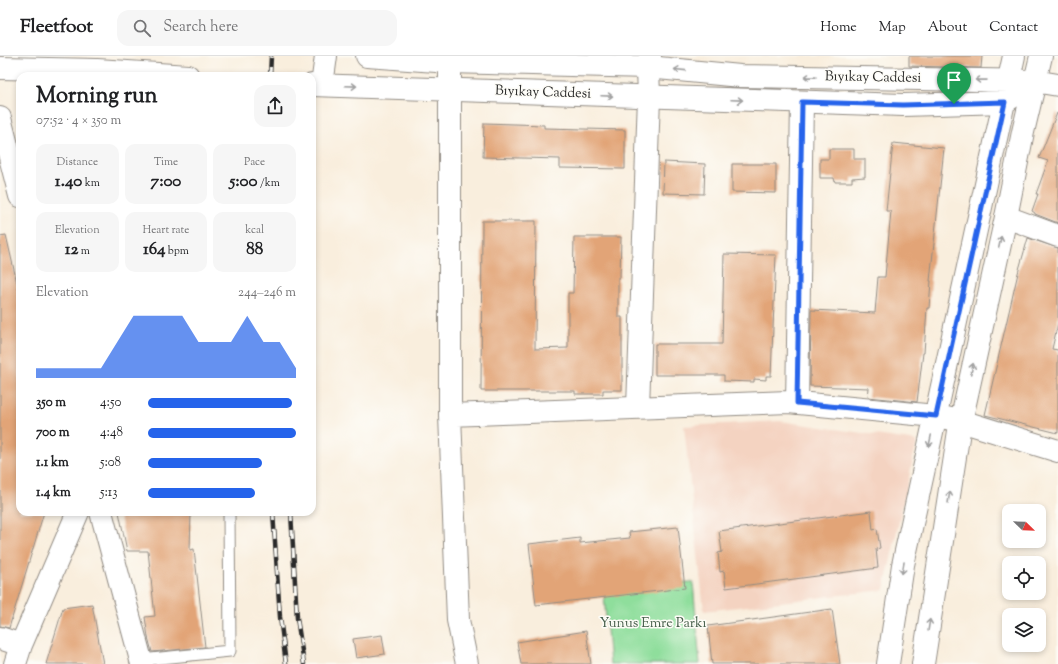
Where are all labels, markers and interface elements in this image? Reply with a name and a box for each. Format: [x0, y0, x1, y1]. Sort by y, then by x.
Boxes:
search box [117, 10, 397, 46]
text: Fleetfoot [20, 14, 93, 41]
icon: search [131, 17, 153, 39]
text: Search here [163, 17, 238, 38]
text: Home [820, 18, 857, 38]
text: Map [879, 18, 906, 38]
text: About [928, 18, 967, 38]
text: Contact [989, 18, 1038, 38]
pin [937, 63, 971, 104]
one-way arrow [674, 66, 687, 74]
street label: Bıyıkay Caddesi [825, 67, 921, 89]
icon: arrive [943, 69, 965, 91]
one-way arrow [803, 73, 816, 81]
one-way arrow [975, 76, 988, 84]
text: Morning run [36, 81, 158, 113]
street label: Bıyıkay Caddesi [494, 81, 592, 105]
one-way arrow [344, 82, 357, 90]
button: share [254, 85, 296, 127]
one-way arrow [600, 92, 613, 99]
one-way arrow [730, 96, 743, 104]
text: 07:52 · 4 × 350 m [36, 112, 121, 130]
text: Distance [57, 154, 98, 170]
text: Time [154, 154, 178, 170]
text: Pace [244, 154, 265, 170]
text: 1.40 [55, 170, 82, 194]
text: 7:00 [151, 170, 181, 194]
text: 5:00 [230, 170, 258, 194]
text: km [82, 175, 100, 191]
text: /km [258, 175, 280, 191]
text: Elevation [55, 222, 100, 238]
text: Heart rate [143, 222, 189, 238]
text: kcal [245, 222, 264, 238]
one-way arrow [997, 236, 1005, 249]
text: 12 [65, 238, 78, 262]
text: 164 [143, 238, 166, 262]
text: 88 [246, 238, 263, 262]
text: m [78, 243, 90, 259]
text: bpm [166, 243, 189, 259]
text: Elevation [36, 284, 89, 302]
text: 244–246 m [238, 284, 296, 302]
one-way arrow [969, 363, 977, 376]
text: 350 m [36, 394, 66, 412]
text: 4:50 [100, 394, 121, 412]
text: 700 m [36, 424, 70, 442]
text: 4:48 [100, 424, 123, 442]
one-way arrow [926, 434, 934, 447]
text: 1.1 km [36, 454, 69, 472]
text: 5:08 [100, 454, 121, 472]
text: 1.4 km [36, 484, 71, 502]
text: 5:13 [100, 484, 118, 502]
one-way arrow [945, 491, 953, 504]
north arrow [1002, 504, 1046, 548]
map controls [1002, 504, 1046, 652]
button: locate [1002, 556, 1046, 600]
one-way arrow [899, 561, 907, 574]
button: layers [1002, 608, 1046, 652]
park label: Yunus Emre Parkı [599, 614, 707, 634]
one-way arrow [925, 619, 933, 632]

